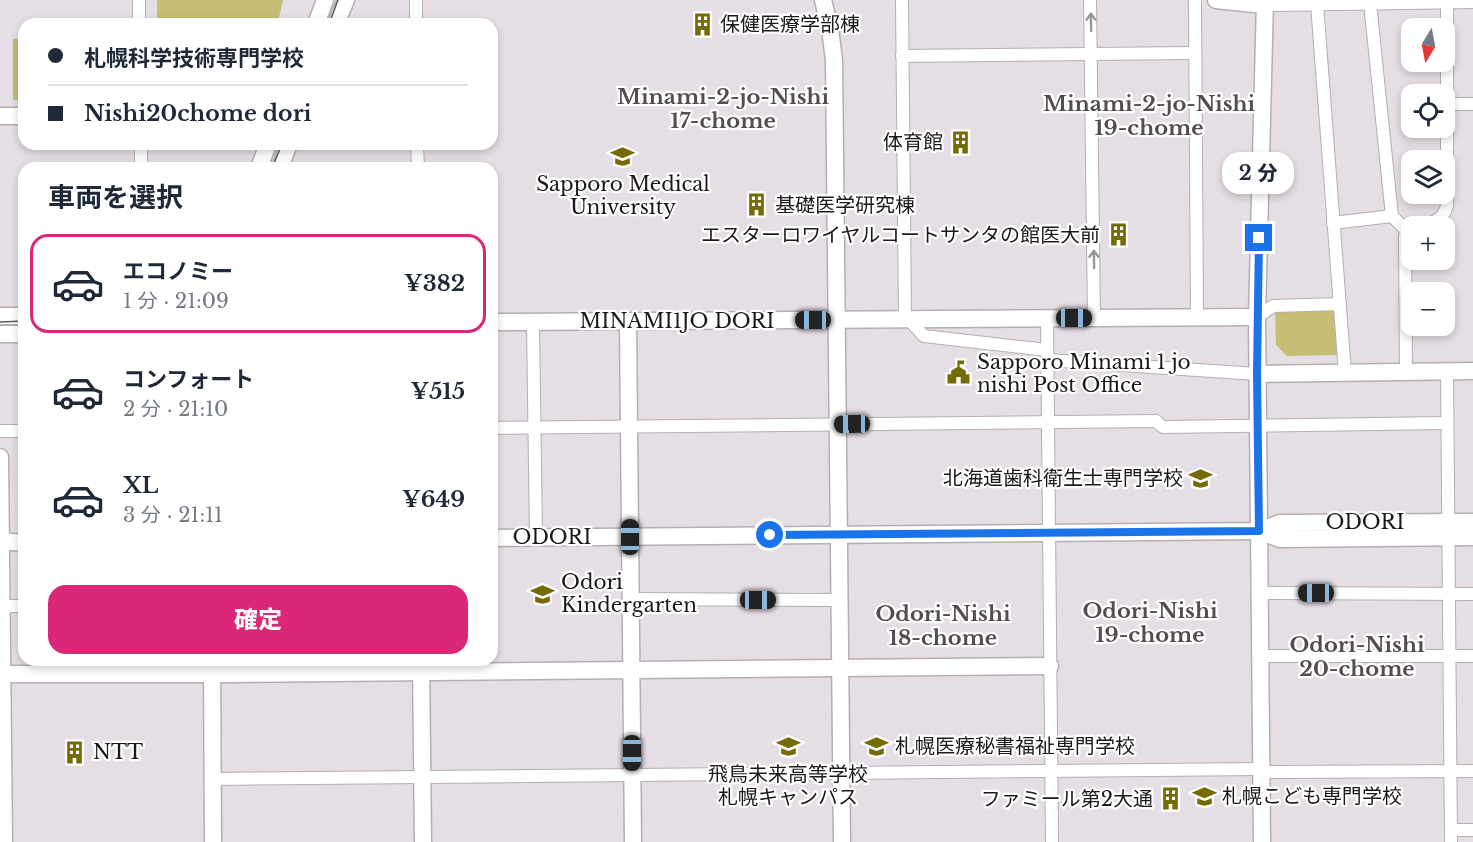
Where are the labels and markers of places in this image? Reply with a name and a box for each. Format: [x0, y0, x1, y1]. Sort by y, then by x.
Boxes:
building icon: 保健医療学部棟 [689, 11, 715, 37]
place label: 保健医療学部棟 [720, 12, 860, 36]
building icon: 体育館 [948, 129, 974, 155]
place label: 体育館 [883, 130, 943, 154]
school or university icon: Sapporo Medical University [610, 143, 636, 169]
place label: Sapporo Medical University [536, 172, 710, 219]
building icon: 基礎医学研究棟 [744, 192, 770, 218]
place label: 基礎医学研究棟 [775, 193, 915, 217]
building icon: エスターロワイヤルコートサンタの館医大前 [1105, 222, 1131, 248]
place label: エスターロワイヤルコートサンタの館医大前 [701, 223, 1100, 247]
place label: Sapporo Minami 1 jo nishi Post Office [977, 350, 1191, 397]
public building icon: Sapporo Minami 1 jo nishi Post Office [946, 360, 972, 386]
school or university icon: 北海道歯科衛生士専門学校 [1188, 465, 1214, 491]
place label: 北海道歯科衛生士専門学校 [943, 466, 1183, 490]
place label: Odori Kindergarten [561, 570, 697, 617]
school or university icon: Odori Kindergarten [530, 581, 556, 607]
school or university icon: 札幌医療秘書福祉専門学校 [864, 733, 890, 759]
school or university icon: 飛鳥未来高等学校 札幌キャンパス [775, 734, 801, 760]
place label: 札幌医療秘書福祉専門学校 [895, 734, 1135, 758]
building icon: NTT [62, 739, 88, 765]
place label: NTT [93, 740, 143, 764]
place label: 飛鳥未来高等学校 札幌キャンパス [708, 762, 868, 809]
school or university icon: 札幌こども専門学校 [1191, 783, 1217, 809]
place label: 札幌こども専門学校 [1222, 784, 1402, 808]
building icon: ファミール第2大通 [1158, 786, 1184, 812]
place label: ファミール第2大通 [981, 787, 1153, 811]

